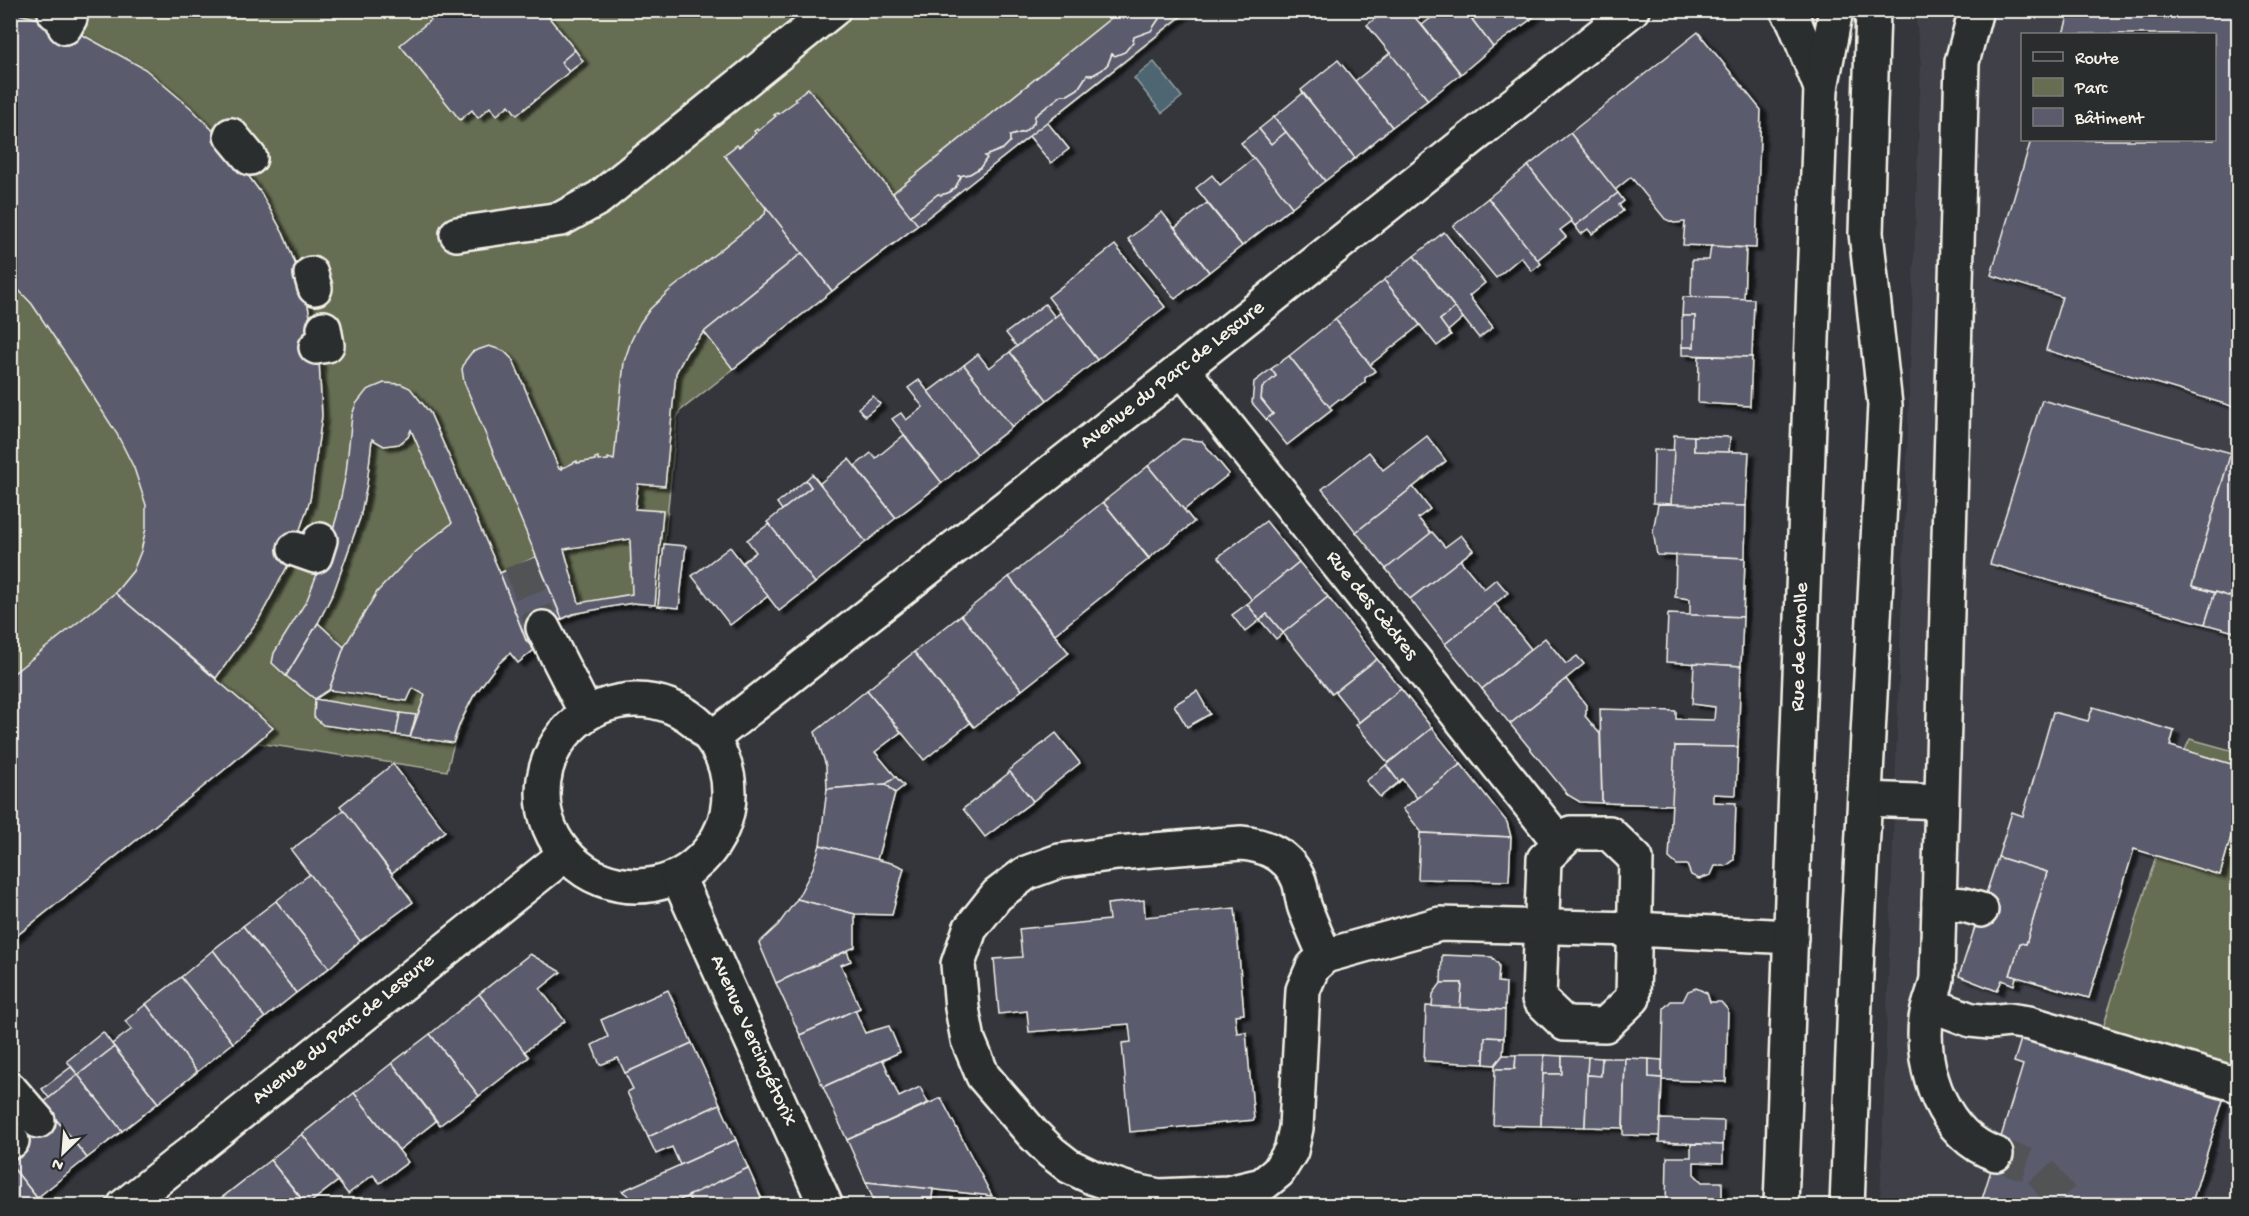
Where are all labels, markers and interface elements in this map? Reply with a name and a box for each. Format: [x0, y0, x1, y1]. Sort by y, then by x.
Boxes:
legend [2021, 33, 2216, 141]
text: Route [2075, 49, 2120, 70]
text: Parc [2074, 79, 2108, 100]
text: Bâtiment [2074, 109, 2145, 130]
street label: Avenue du Parc de Lescure [1076, 295, 1271, 456]
street label: Rue des Cèdres [1319, 546, 1423, 667]
street label: Rue de Canolle [1786, 581, 1816, 712]
street label: Avenue du Parc de Lescure [248, 948, 441, 1111]
street label: Avenue Vercingétorix [703, 951, 801, 1131]
north arrow [33, 1123, 93, 1183]
text: N [49, 1152, 67, 1174]

